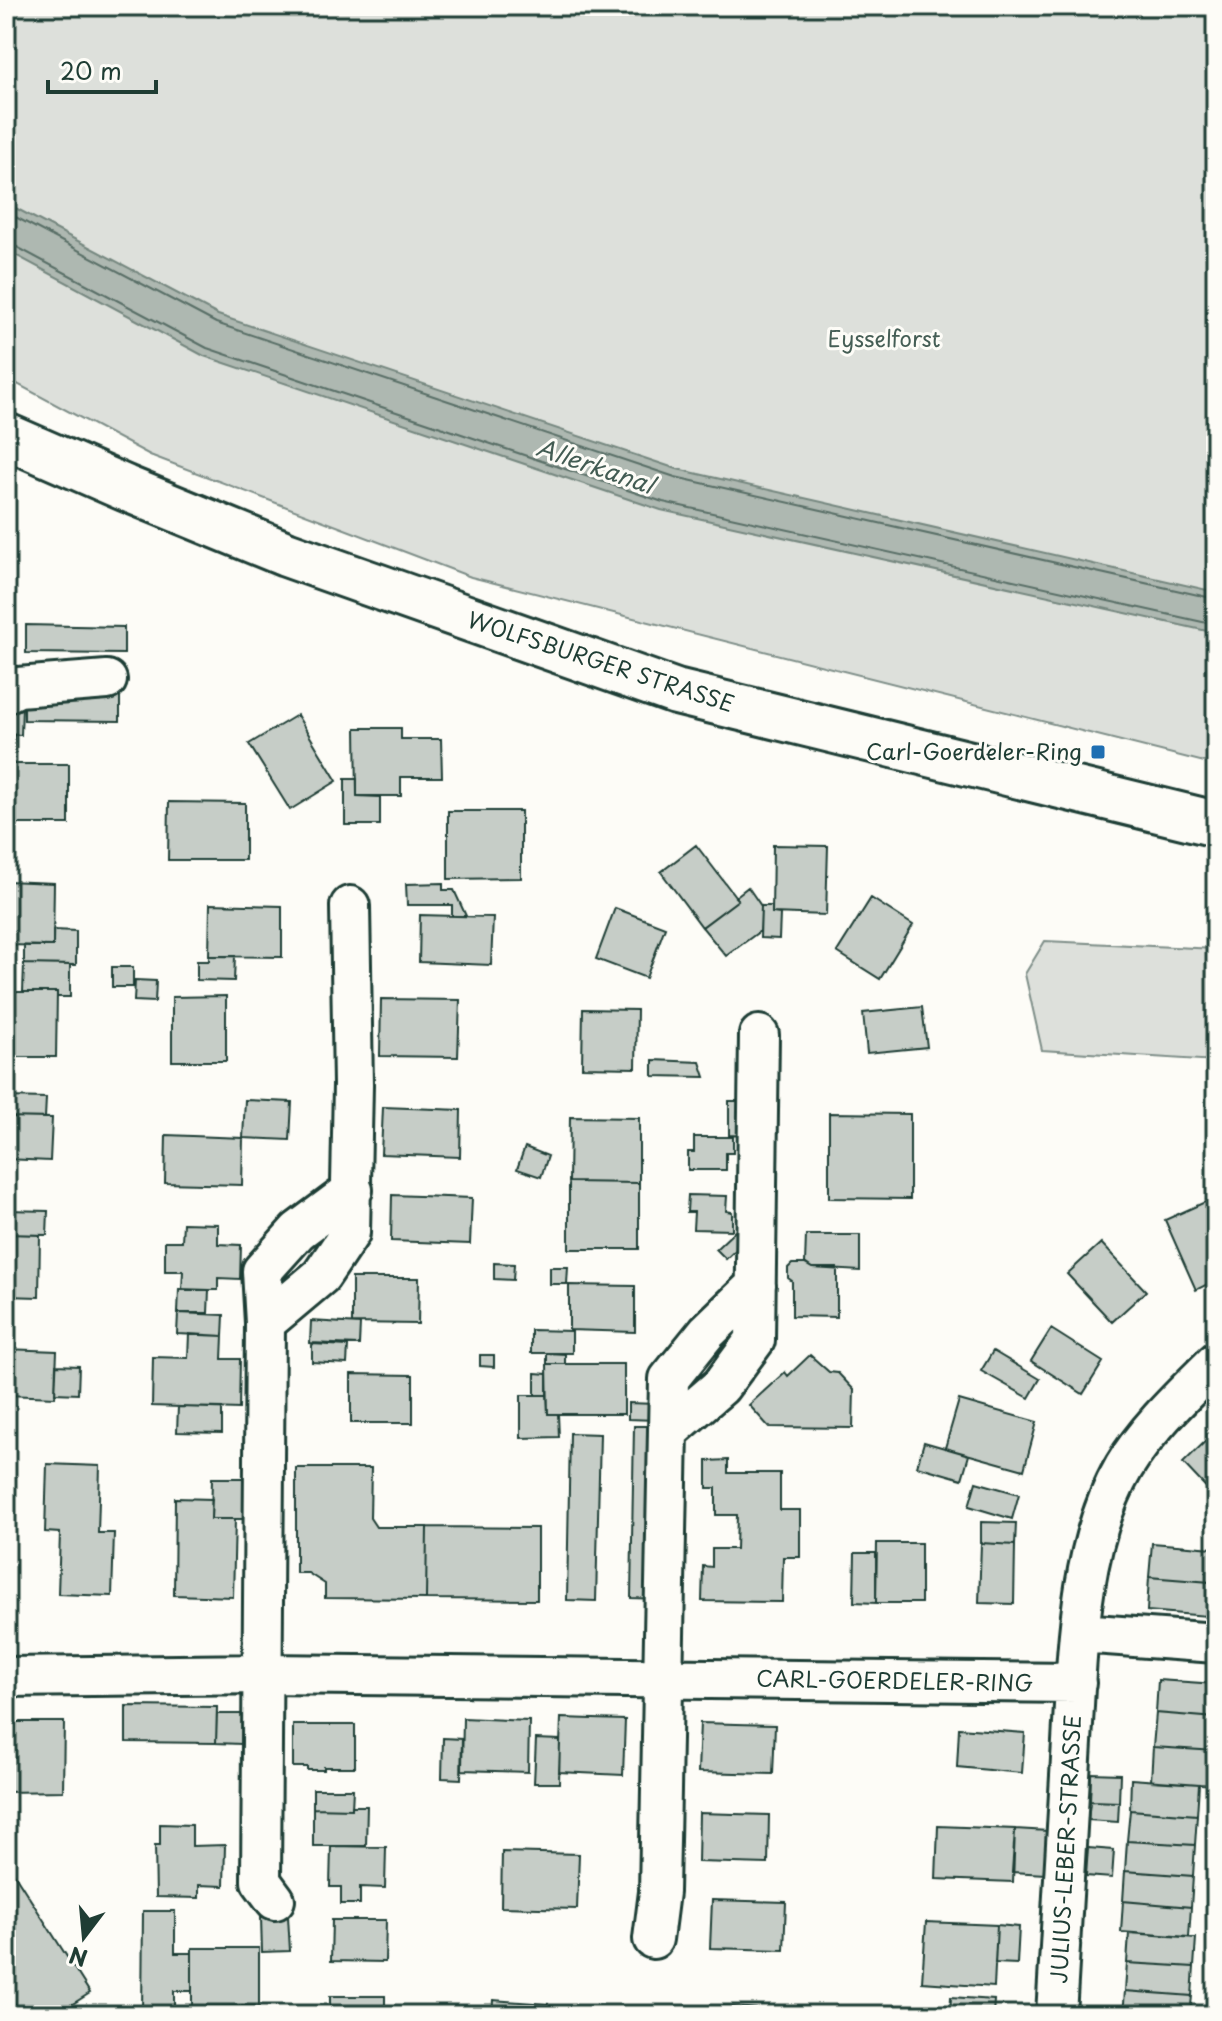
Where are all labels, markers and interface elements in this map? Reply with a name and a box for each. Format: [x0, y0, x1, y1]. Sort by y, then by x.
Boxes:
scale bar [48, 44, 156, 94]
text: 20 m [60, 52, 122, 88]
park label: Eysselforst [827, 321, 941, 354]
water label: Allerkanal [532, 428, 662, 503]
street label: WOLFSBURGER STRASSE [464, 602, 739, 719]
place label: Carl-Goerdeler-Ring [866, 734, 1082, 767]
marker: Carl-Goerdeler-Ring [1089, 743, 1107, 761]
street label: CARL-GOERDELER-RING [756, 1661, 1034, 1698]
street label: JULIUS-LEBER-STRASSE [1041, 1714, 1088, 1984]
north arrow [44, 1897, 124, 1977]
text: N [65, 1939, 91, 1976]

